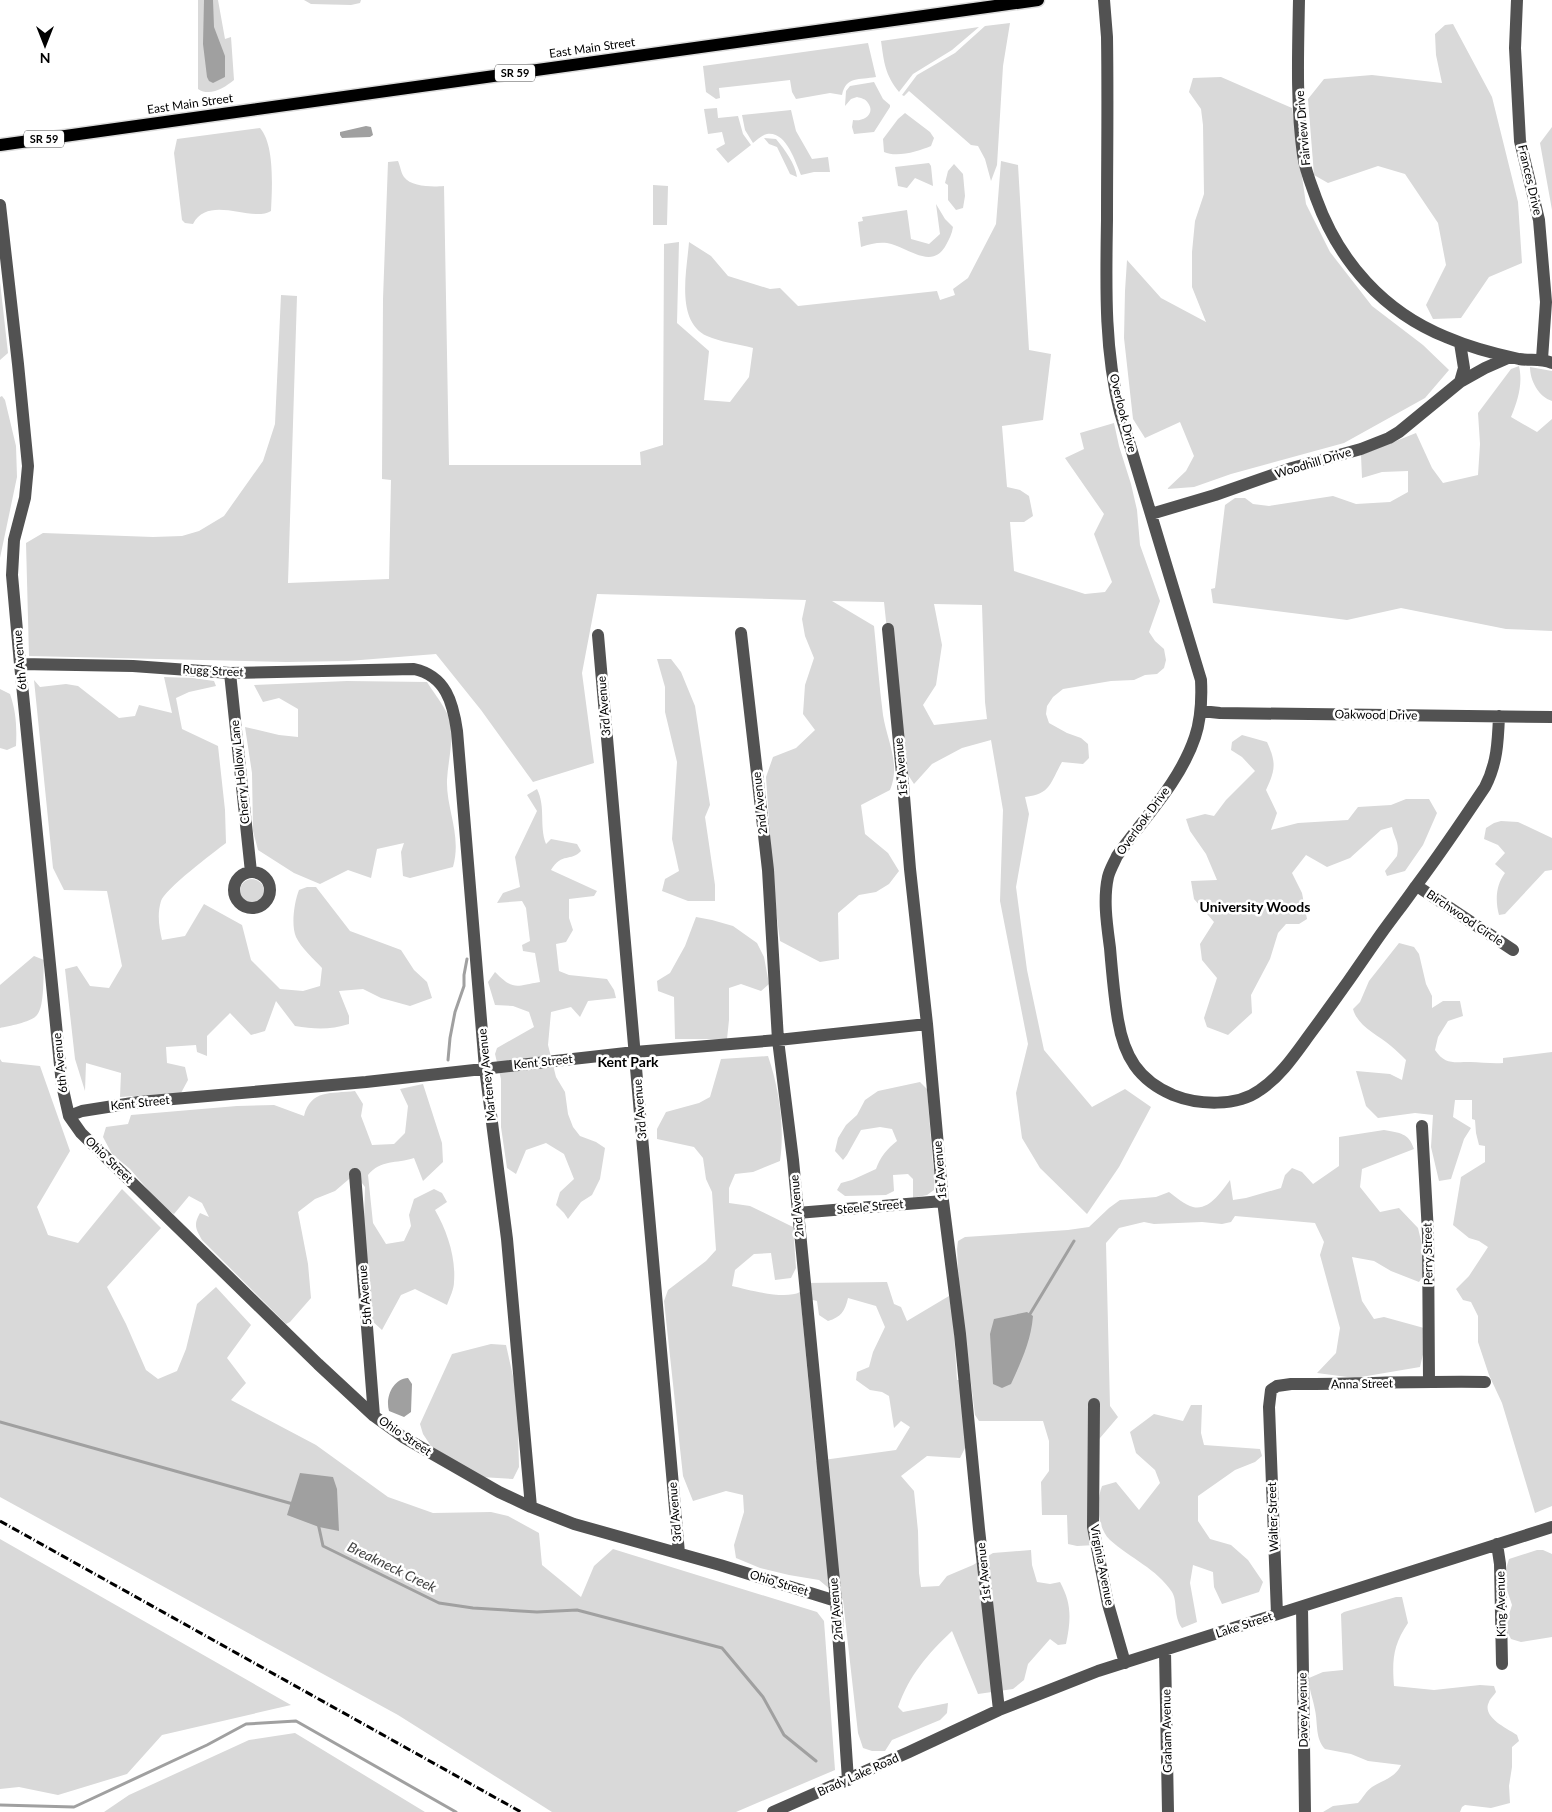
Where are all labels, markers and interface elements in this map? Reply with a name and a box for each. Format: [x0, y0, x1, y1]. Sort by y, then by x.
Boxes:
north arrow [20, 20, 70, 70]
street label: East Main Street [548, 34, 637, 61]
text: N [40, 50, 50, 67]
road number: SR 59 [495, 64, 535, 82]
street label: East Main Street [146, 90, 235, 117]
street label: Fairview Drive [1292, 90, 1313, 166]
road number: SR 59 [24, 130, 64, 148]
street label: Frances Drive [1515, 143, 1546, 217]
street label: Overlook Drive [1106, 372, 1141, 454]
street label: Woodhill Drive [1273, 444, 1353, 481]
street label: 6th Avenue [9, 629, 30, 691]
street label: Rugg Street [182, 661, 245, 680]
street label: 3rd Avenue [593, 675, 614, 737]
street label: Oakwood Drive [1334, 706, 1418, 723]
street label: Cherry Hollow Lane [227, 719, 252, 825]
street label: 1st Avenue [890, 737, 911, 797]
street label: 2nd Avenue [749, 771, 770, 835]
street label: Overlook Drive [1113, 784, 1172, 858]
street label: Birchwood Circle [1424, 886, 1507, 949]
district label: University Woods [1200, 898, 1310, 915]
street label: Marteney Avenue [474, 1028, 499, 1122]
street label: 6th Avenue [49, 1032, 70, 1094]
street label: Kent Street [513, 1051, 574, 1072]
district label: Kent Park [597, 1053, 659, 1070]
street label: 3rd Avenue [629, 1078, 650, 1140]
street label: Kent Street [110, 1092, 171, 1113]
street label: Ohio Street [82, 1133, 137, 1187]
street label: 1st Avenue [929, 1140, 950, 1200]
street label: 2nd Avenue [786, 1174, 807, 1238]
street label: Steele Street [836, 1196, 905, 1217]
street label: Perry Street [1419, 1222, 1436, 1285]
street label: 5th Avenue [354, 1264, 375, 1326]
street label: Anna Street [1331, 1375, 1394, 1392]
street label: Ohio Street [376, 1412, 435, 1459]
street label: 3rd Avenue [664, 1481, 685, 1543]
street label: Walter Street [1264, 1481, 1281, 1552]
street label: Virginia Avenue [1087, 1523, 1118, 1607]
water label: Breakneck Creek [345, 1538, 440, 1596]
street label: 1st Avenue [973, 1542, 994, 1602]
street label: Ohio Street [748, 1566, 811, 1599]
street label: King Avenue [1492, 1571, 1509, 1637]
street label: 2nd Avenue [825, 1577, 846, 1641]
street label: Lake Street [1214, 1608, 1275, 1641]
street label: Davey Avenue [1294, 1672, 1311, 1748]
street label: Graham Avenue [1158, 1689, 1175, 1773]
street label: Brady Lake Road [815, 1750, 901, 1799]

